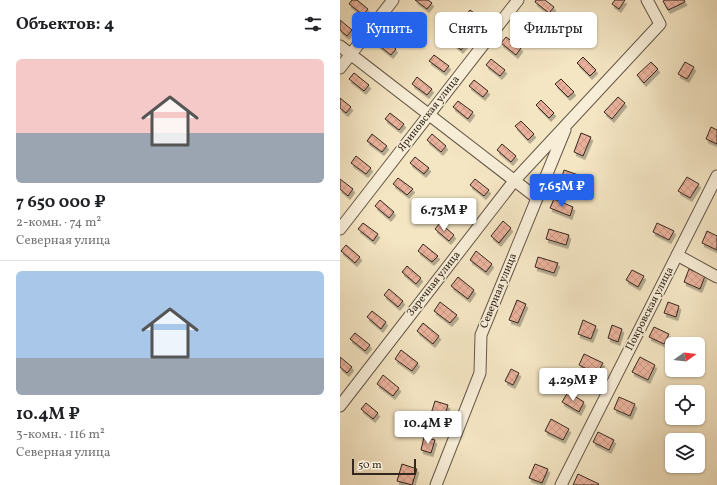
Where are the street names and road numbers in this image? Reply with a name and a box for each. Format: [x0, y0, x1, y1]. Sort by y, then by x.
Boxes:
street label: Яриновская улица [395, 72, 464, 155]
street label: Заречная улица [404, 248, 465, 320]
street label: Северная улица [477, 251, 521, 331]
street label: Покровская улица [622, 264, 678, 353]

